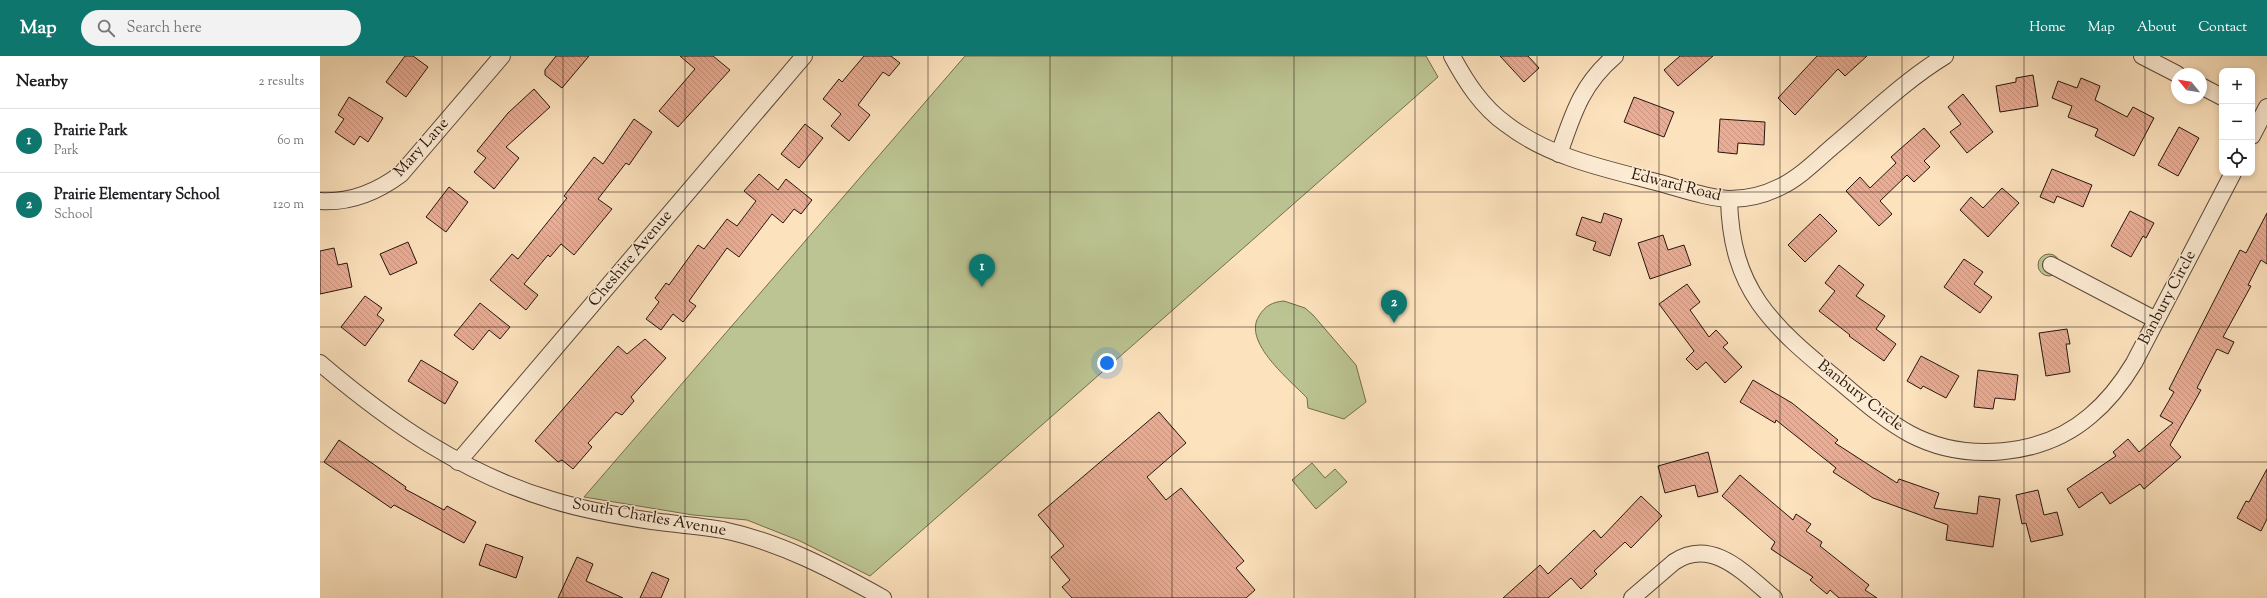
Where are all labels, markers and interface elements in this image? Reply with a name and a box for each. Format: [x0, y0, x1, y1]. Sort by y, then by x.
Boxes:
search box [81, 10, 361, 46]
text: Map [20, 15, 57, 42]
icon: search [95, 17, 117, 39]
text: Search here [127, 18, 202, 39]
text: Home [2029, 18, 2066, 38]
text: Map [2088, 18, 2115, 38]
text: About [2137, 18, 2176, 38]
text: Contact [2198, 18, 2247, 38]
north arrow [2171, 68, 2207, 104]
map controls [2219, 68, 2255, 176]
button: + [2219, 68, 2255, 104]
text: Nearby [16, 70, 68, 94]
text: 2 results [259, 73, 304, 91]
button: − [2219, 104, 2255, 140]
street label: Mary Lane [389, 113, 455, 183]
text: Prairie Park [54, 121, 128, 142]
text: 1 [27, 132, 31, 150]
text: 60 m [277, 132, 304, 150]
button: locate [2219, 140, 2255, 176]
text: Park [54, 142, 79, 160]
street label: Edward Road [1629, 164, 1723, 208]
text: Prairie Elementary School [54, 185, 220, 206]
text: 2 [26, 196, 32, 214]
text: 120 m [273, 196, 304, 214]
text: School [54, 206, 93, 224]
street label: Cheshire Avenue [584, 206, 678, 312]
street label: Banbury Circle [2133, 247, 2203, 349]
pin: 1 [969, 254, 995, 287]
pin: 2 [1381, 290, 1407, 323]
your location [1097, 353, 1117, 373]
street label: Banbury Circle [1812, 355, 1908, 437]
street label: South Charles Avenue [570, 493, 728, 543]

